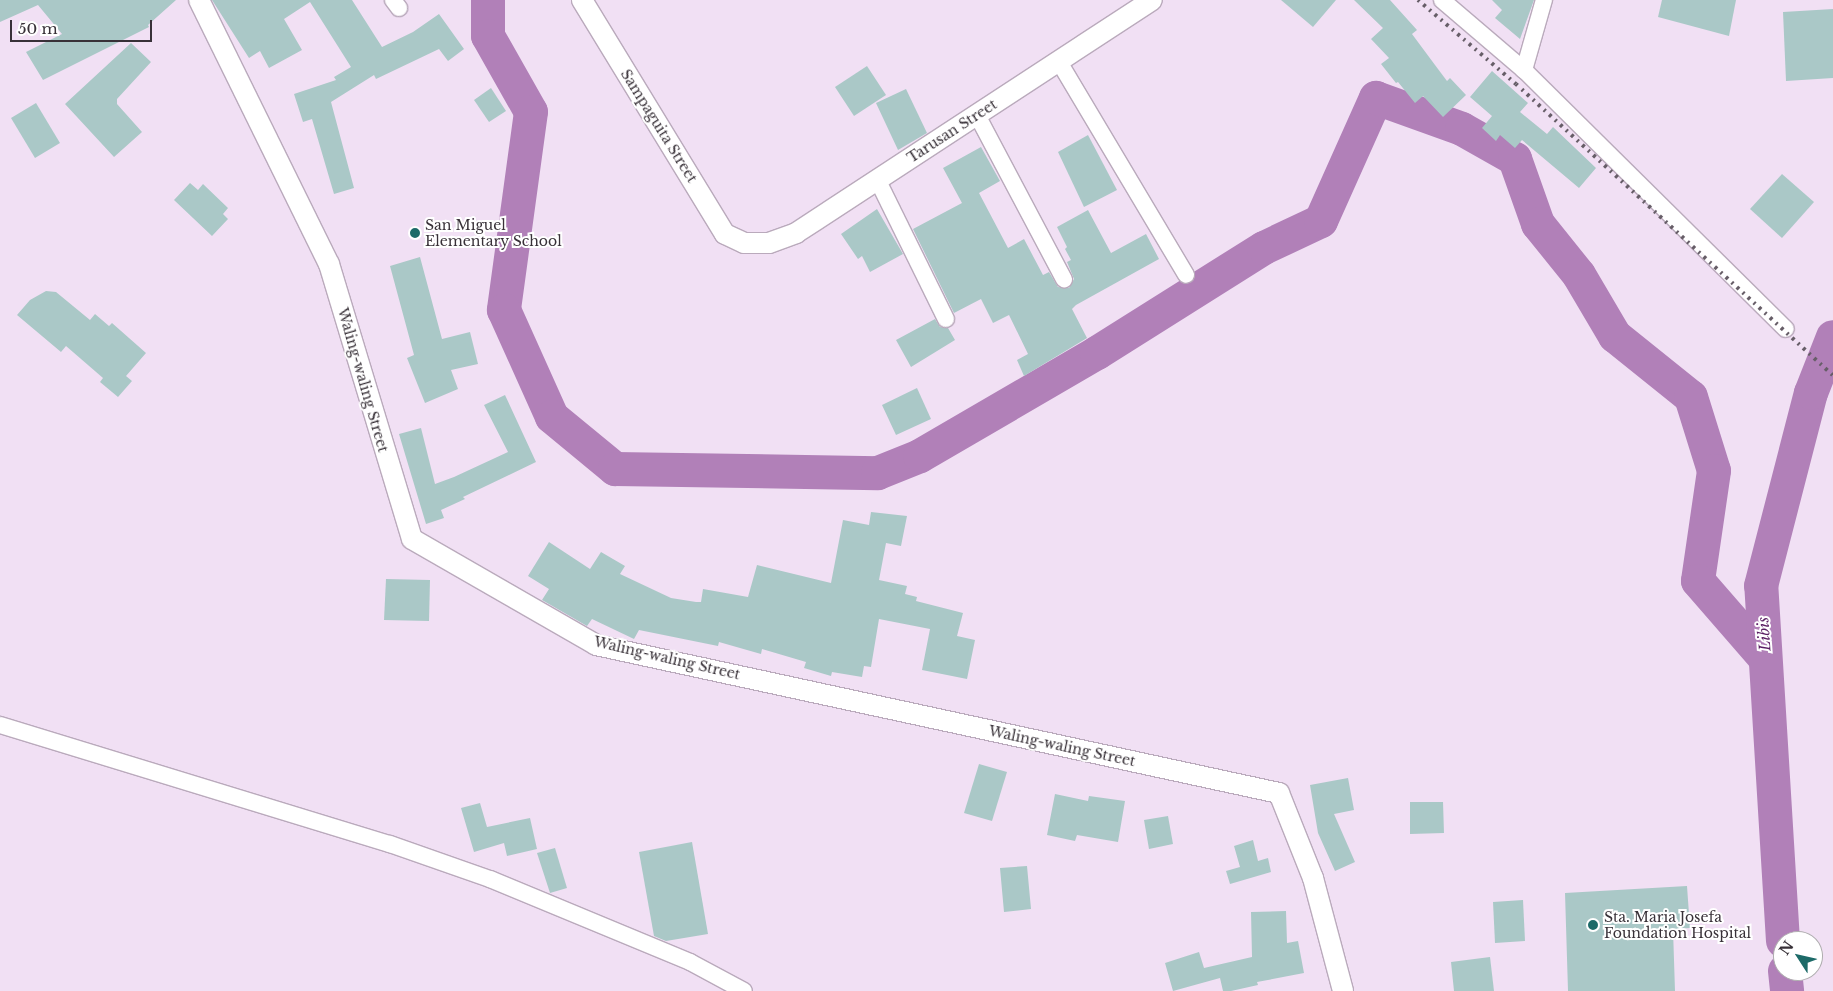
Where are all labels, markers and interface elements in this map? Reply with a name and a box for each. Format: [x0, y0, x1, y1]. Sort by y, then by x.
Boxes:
scale bar [12, 10, 155, 42]
text: 50 m [18, 19, 58, 38]
street label: Sampaguita Street [617, 66, 701, 186]
street label: Tarusan Street [904, 96, 1000, 166]
place label: San Miguel Elementary School [425, 217, 562, 250]
marker: San Miguel Elementary School [409, 227, 421, 239]
street label: Waling-waling Street [334, 306, 392, 454]
water label: Libis [1754, 616, 1774, 652]
street label: Waling-waling Street [592, 633, 742, 683]
street label: Waling-waling Street [987, 722, 1137, 770]
place label: Sta. Maria Josefa Foundation Hospital [1604, 909, 1751, 942]
marker: Sta. Maria Josefa Foundation Hospital [1586, 918, 1600, 932]
north arrow [1773, 931, 1823, 981]
text: N [1775, 937, 1798, 959]

